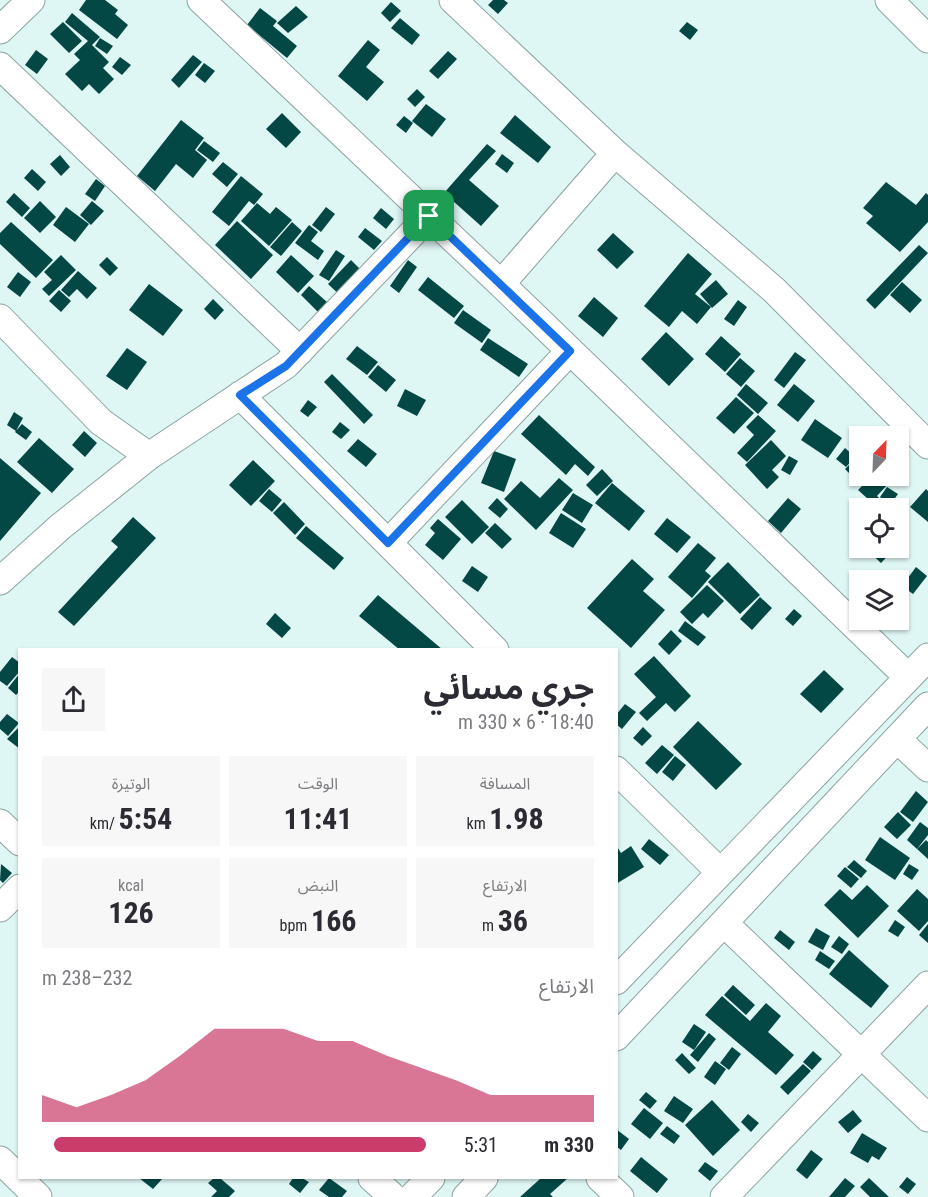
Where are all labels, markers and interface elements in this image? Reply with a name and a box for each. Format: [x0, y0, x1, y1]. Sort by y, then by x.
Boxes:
pin [403, 190, 454, 241]
icon: arrive [412, 199, 445, 232]
north arrow [849, 426, 909, 486]
map controls [849, 426, 909, 630]
button: locate [849, 498, 909, 558]
button: layers [849, 570, 909, 630]
button: share [42, 668, 105, 731]
text: جري مسائي [424, 668, 594, 707]
text: 18:40 · 6 × 330 m [458, 710, 594, 734]
text: الوتيرة [112, 774, 150, 793]
text: الوقت [298, 774, 338, 793]
text: المسافة [480, 774, 530, 793]
text: 5:54 [119, 801, 172, 836]
text: 11:41 [284, 801, 352, 836]
text: 1.98 [489, 801, 544, 836]
text: /km [90, 814, 119, 833]
text: km [466, 814, 489, 833]
text: kcal [118, 876, 144, 895]
text: النبض [298, 876, 338, 895]
text: الارتفاع [483, 876, 527, 895]
text: 126 [108, 895, 154, 930]
text: 166 [311, 903, 356, 938]
text: 36 [498, 903, 528, 938]
text: bpm [280, 916, 311, 935]
text: m [482, 916, 498, 935]
text: 232–238 m [42, 966, 132, 990]
text: الارتفاع [539, 974, 594, 998]
text: 5:31 [464, 1133, 498, 1157]
text: 330 m [544, 1133, 594, 1157]

